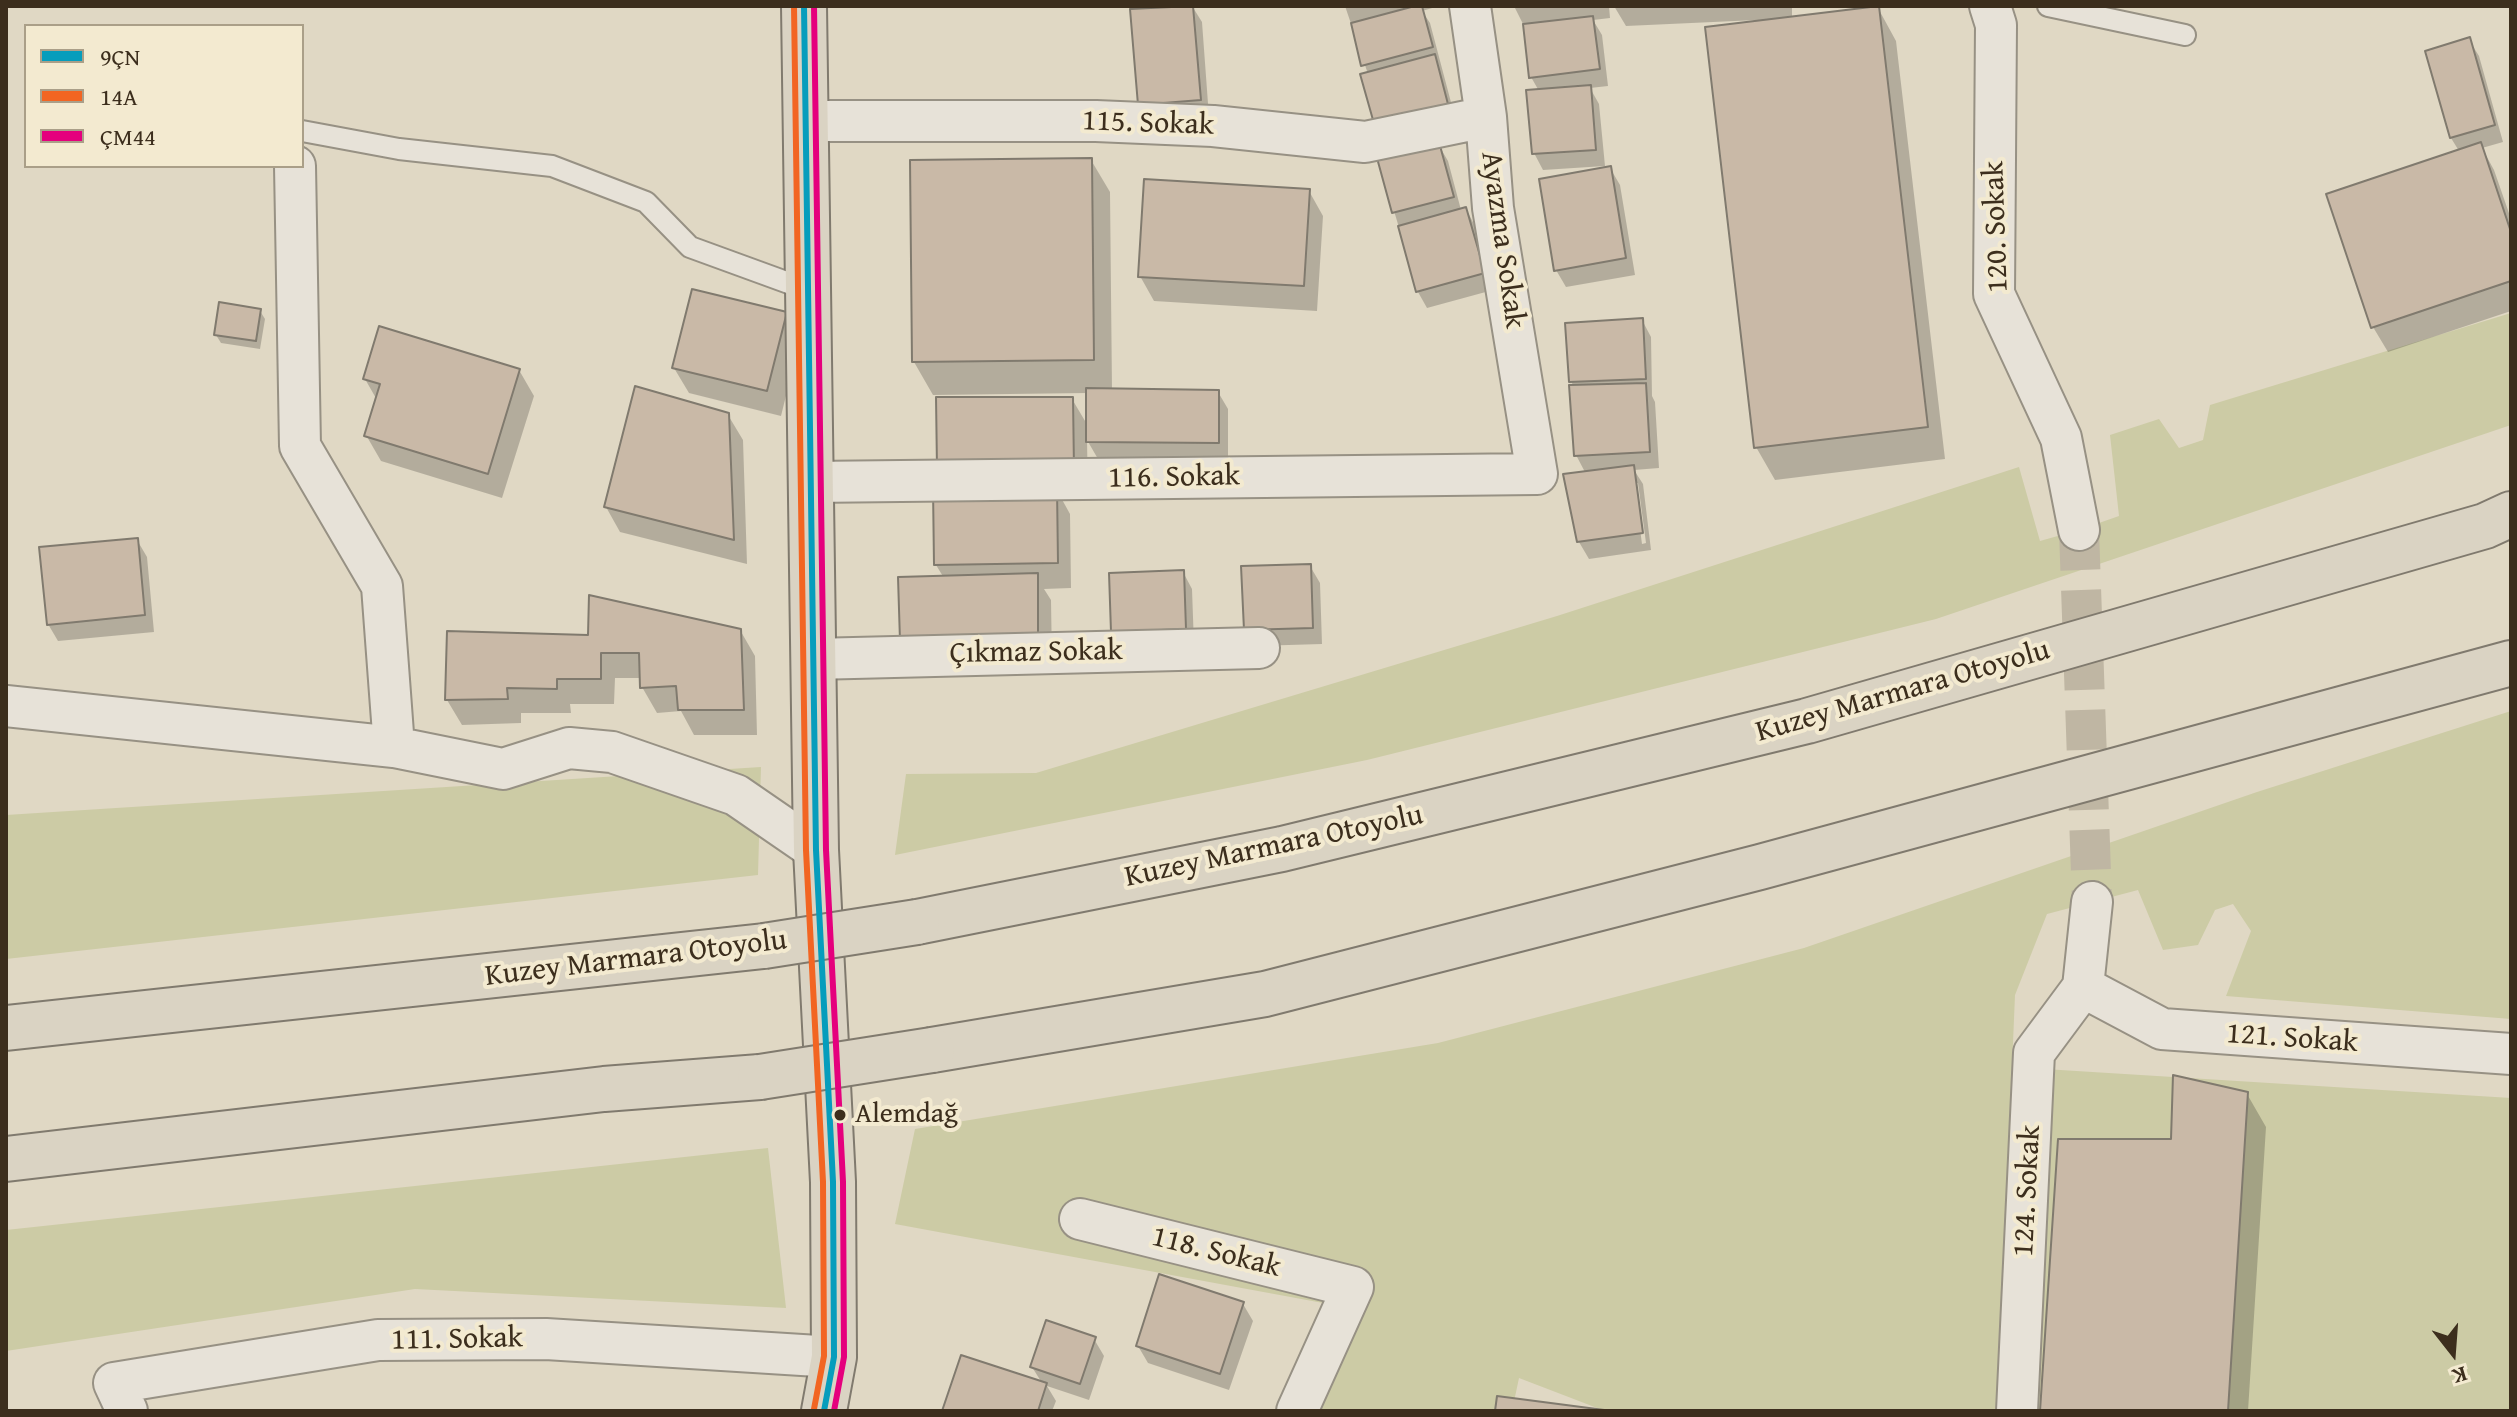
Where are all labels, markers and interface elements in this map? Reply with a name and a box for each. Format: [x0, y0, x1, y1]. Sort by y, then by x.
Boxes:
legend [24, 24, 304, 168]
text: 9ÇN [100, 39, 140, 74]
text: 14A [100, 79, 138, 114]
street label: 115. Sokak [1082, 104, 1214, 144]
text: ÇM44 [100, 119, 156, 154]
street label: Ayazma Sokak [1472, 149, 1532, 331]
street label: 120. Sokak [1977, 161, 2017, 293]
street label: 116. Sokak [1108, 459, 1240, 497]
street label: Çıkmaz Sokak [949, 633, 1123, 673]
street label: Kuzey Marmara Otoyolu [1752, 633, 2054, 751]
street label: Kuzey Marmara Otoyolu [1122, 798, 1426, 896]
street label: Kuzey Marmara Otoyolu [483, 923, 789, 995]
street label: 121. Sokak [2225, 1016, 2359, 1062]
place label: Alemdağ [855, 1098, 958, 1132]
marker: Alemdağ [832, 1107, 848, 1123]
street label: 124. Sokak [2007, 1124, 2049, 1258]
street label: 118. Sokak [1148, 1220, 1284, 1286]
north arrow [2413, 1313, 2493, 1393]
street label: 111. Sokak [391, 1321, 523, 1359]
text: K [2449, 1359, 2471, 1393]

